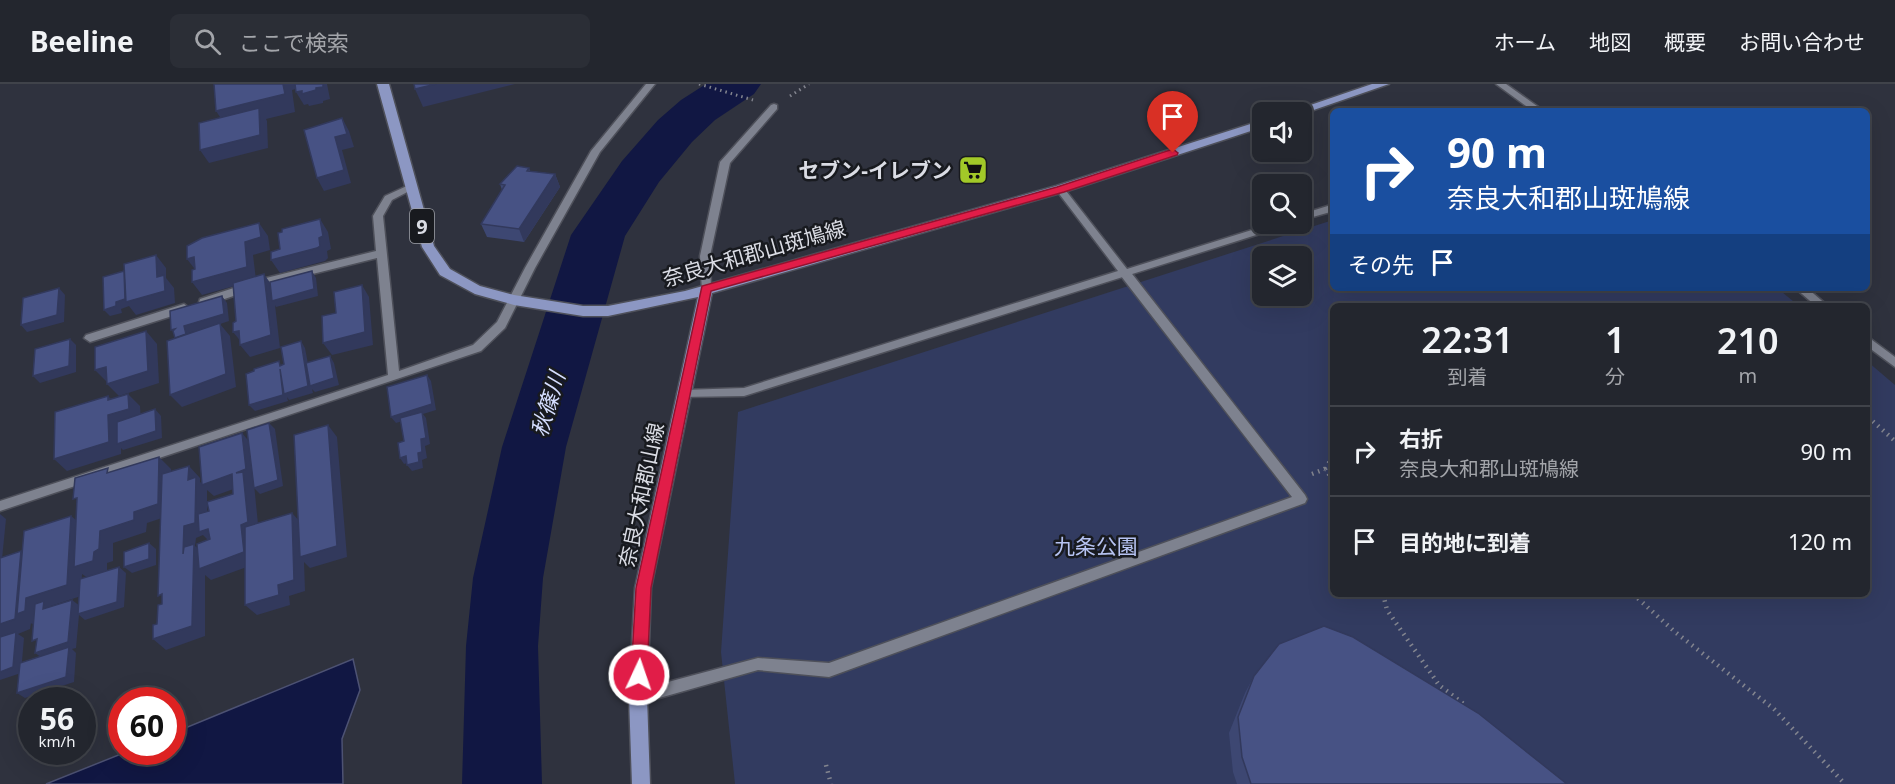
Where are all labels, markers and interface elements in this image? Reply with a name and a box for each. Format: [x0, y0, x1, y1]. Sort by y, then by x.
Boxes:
search box [170, 14, 590, 68]
text: Beeline [30, 22, 134, 60]
icon: search [191, 25, 224, 58]
text: ここで検索 [239, 27, 349, 57]
text: ホーム [1494, 28, 1556, 56]
text: 地図 [1589, 28, 1631, 56]
text: 概要 [1664, 28, 1706, 56]
text: お問い合わせ [1739, 28, 1865, 56]
pin [1147, 91, 1198, 153]
icon: arrive [1156, 100, 1189, 133]
map controls [1252, 102, 1312, 306]
button: sound [1252, 102, 1312, 162]
text: 90 m [1447, 123, 1547, 180]
icon: right [1348, 132, 1426, 210]
supermarket icon: セブン-イレブン [957, 154, 989, 186]
place label: セブン-イレブン [798, 156, 952, 184]
button: search [1252, 174, 1312, 234]
text: 奈良大和郡山斑鳩線 [1447, 179, 1690, 216]
road number: 9 [410, 209, 434, 243]
street label: 奈良大和郡山斑鳩線 [659, 213, 849, 293]
button: layers [1252, 246, 1312, 306]
icon: arrive [1426, 246, 1459, 279]
text: その先 [1348, 249, 1414, 279]
text: 22:31 [1421, 315, 1514, 364]
text: 1 [1605, 315, 1626, 364]
text: 210 [1717, 316, 1779, 365]
text: m [1738, 362, 1757, 389]
text: 到着 [1447, 363, 1487, 390]
text: 分 [1605, 363, 1625, 390]
water label: 秋篠川 [523, 366, 572, 440]
street label: 奈良大和郡山線 [612, 420, 670, 570]
text: 右折 [1399, 423, 1443, 453]
icon: right [1348, 435, 1381, 468]
text: 90 m [1801, 436, 1852, 466]
text: 奈良大和郡山斑鳩線 [1399, 455, 1579, 482]
icon: arrive [1348, 525, 1381, 558]
text: 120 m [1788, 526, 1852, 556]
text: 目的地に到着 [1399, 527, 1531, 557]
park label: 九条公園 [1054, 532, 1138, 560]
position arrow [607, 643, 671, 707]
speed limit sign: 60 [108, 687, 186, 765]
text: 56 [40, 698, 74, 739]
text: km/h [39, 731, 75, 751]

